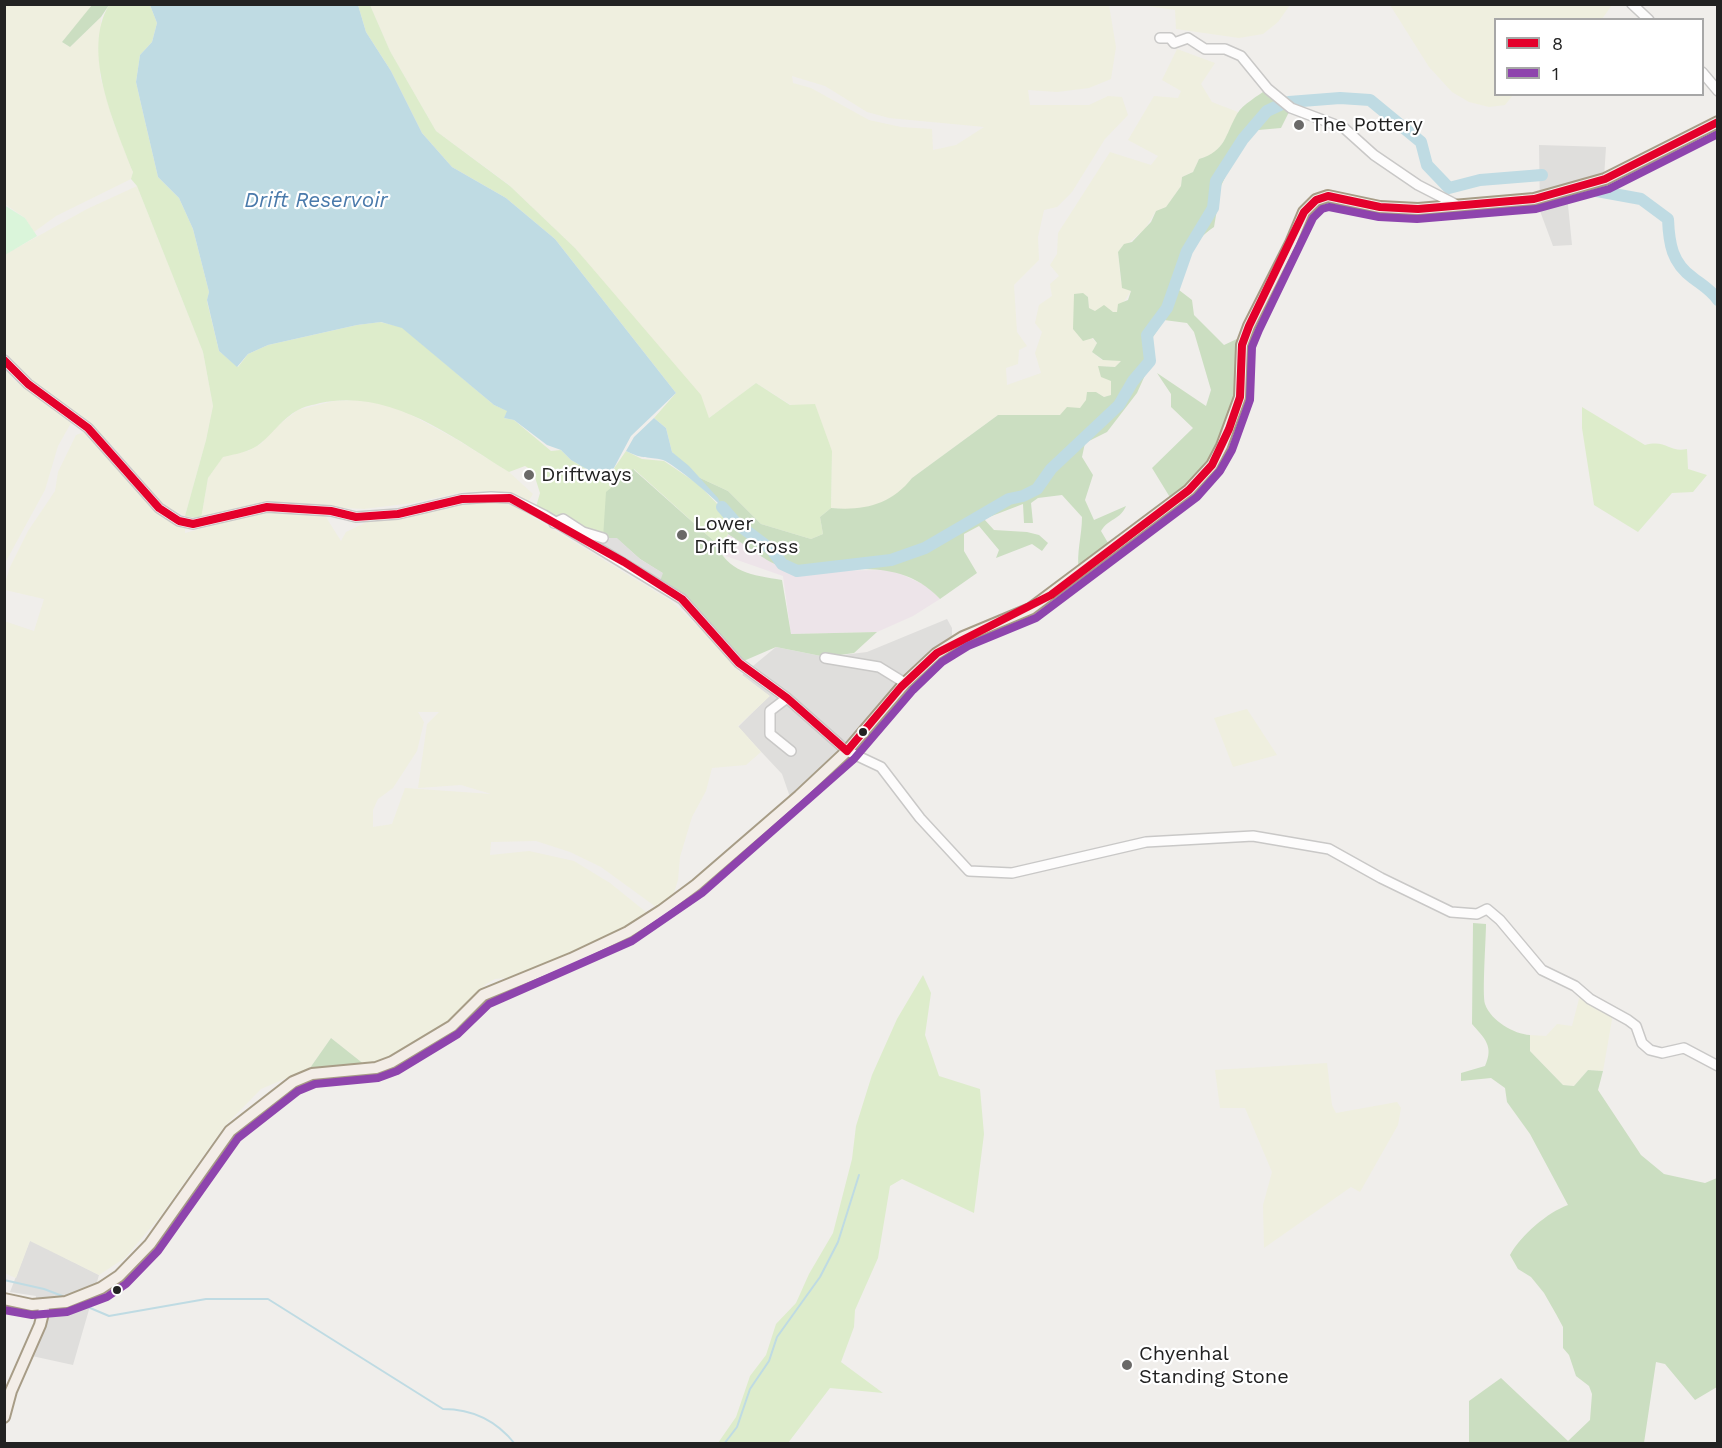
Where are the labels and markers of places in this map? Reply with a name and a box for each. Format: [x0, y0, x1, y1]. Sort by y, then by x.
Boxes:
place label: The Pottery [1311, 113, 1423, 137]
marker: The Pottery [1292, 118, 1306, 132]
place label: Driftways [541, 463, 632, 487]
marker: Driftways [522, 468, 536, 482]
place label: Lower Drift Cross [694, 512, 798, 559]
marker: Lower Drift Cross [675, 528, 689, 542]
unlabelled marker [857, 726, 869, 738]
unlabelled marker [111, 1284, 123, 1296]
place label: Chyenhal Standing Stone [1139, 1342, 1289, 1389]
marker: Chyenhal Standing Stone [1120, 1358, 1134, 1372]

